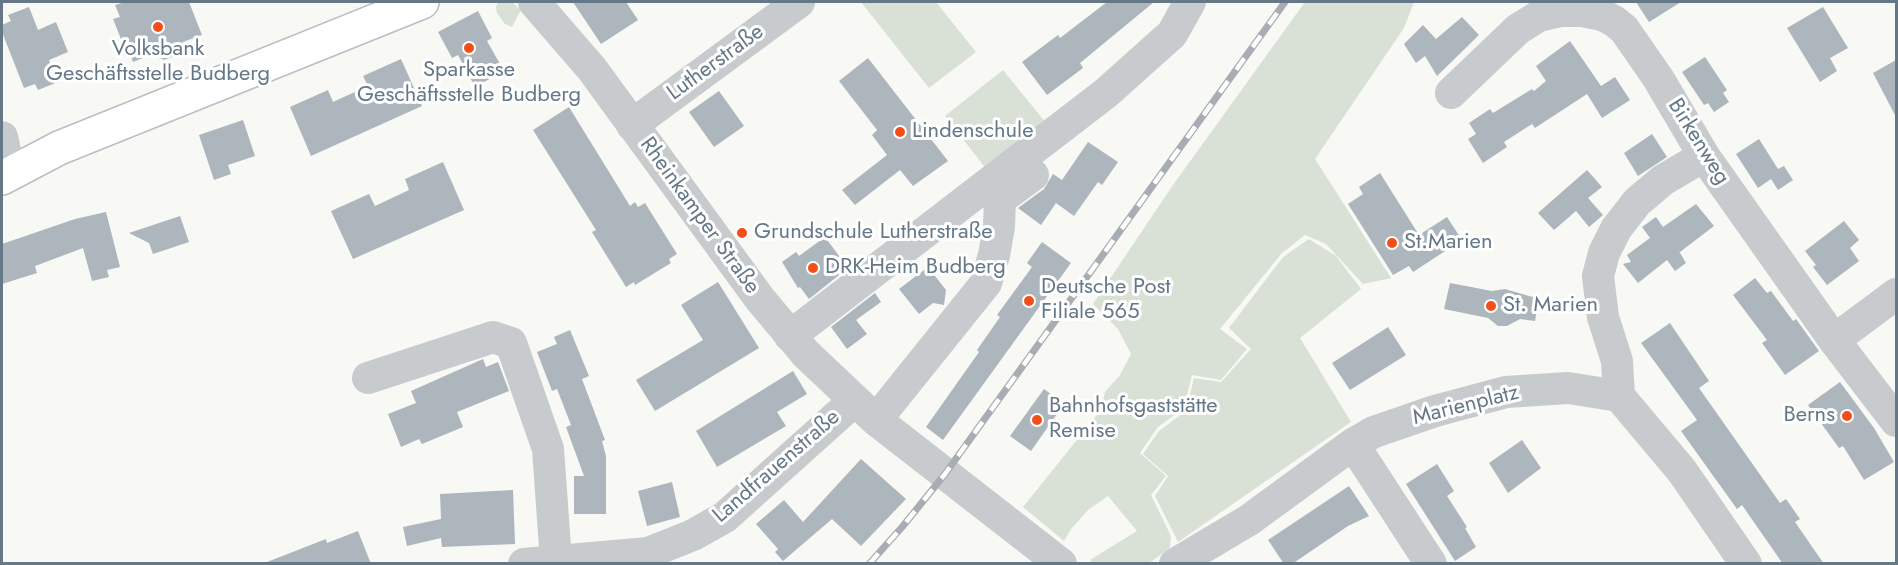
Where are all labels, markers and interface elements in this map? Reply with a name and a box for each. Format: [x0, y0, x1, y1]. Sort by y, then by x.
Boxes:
street label: Lutherstraße [663, 19, 769, 107]
marker: Volksbank Geschäftsstelle Budberg [151, 20, 165, 34]
place label: Volksbank Geschäftsstelle Budberg [46, 37, 270, 88]
marker: Sparkasse Geschäftsstelle Budberg [462, 41, 476, 55]
place label: Sparkasse Geschäftsstelle Budberg [357, 58, 581, 110]
street label: Birkenweg [1661, 94, 1735, 190]
place label: Lindenschule [912, 119, 1033, 145]
marker: Lindenschule [893, 125, 907, 139]
street label: Rheinkamper Straße [633, 133, 765, 299]
place label: Grundschule Lutherstraße [754, 220, 992, 246]
marker: Grundschule Lutherstraße [735, 226, 749, 240]
place label: St.Marien [1404, 230, 1492, 256]
marker: St.Marien [1385, 236, 1399, 250]
place label: DRK-Heim Budberg [825, 255, 1006, 281]
marker: DRK-Heim Budberg [806, 261, 820, 275]
place label: Deutsche Post Filiale 565 [1041, 275, 1171, 326]
place label: St. Marien [1503, 293, 1598, 319]
marker: Deutsche Post Filiale 565 [1022, 294, 1036, 308]
marker: St. Marien [1484, 299, 1498, 313]
street label: Marienplatz [1410, 380, 1522, 432]
place label: Bahnhofsgaststätte Remise [1049, 394, 1218, 446]
place label: Berns [1783, 403, 1835, 429]
street label: Landfrauenstraße [708, 405, 846, 529]
marker: Berns [1840, 409, 1854, 423]
marker: Bahnhofsgaststätte Remise [1030, 413, 1044, 427]

